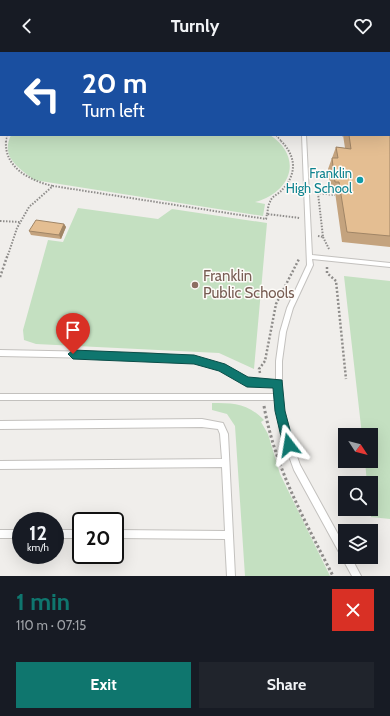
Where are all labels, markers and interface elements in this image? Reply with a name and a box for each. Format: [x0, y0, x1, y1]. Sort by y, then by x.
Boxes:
icon: back [16, 15, 38, 37]
text: Turnly [171, 15, 219, 37]
icon: heart [352, 15, 374, 37]
text: 20 m [82, 66, 147, 100]
icon: left [16, 68, 68, 120]
text: Turn left [82, 100, 145, 122]
place label: Franklin High School [286, 165, 352, 196]
marker: Franklin High School [355, 175, 365, 185]
place label: Franklin Public Schools [203, 267, 295, 302]
marker: Franklin Public Schools [190, 280, 200, 290]
pin [56, 313, 90, 354]
icon: arrive [62, 319, 84, 341]
position arrow [268, 424, 310, 466]
north arrow [338, 428, 378, 468]
map controls [338, 428, 378, 564]
button: search [338, 476, 378, 516]
speed limit sign: 20 [72, 512, 124, 564]
text: 12 [29, 521, 47, 545]
button: layers [338, 524, 378, 564]
text: km/h [27, 541, 49, 554]
text: 1 min [16, 587, 70, 616]
button: close [332, 589, 374, 631]
text: 110 m · 07:15 [16, 617, 86, 633]
button: Exit [16, 662, 191, 708]
button: Share [199, 662, 374, 708]

